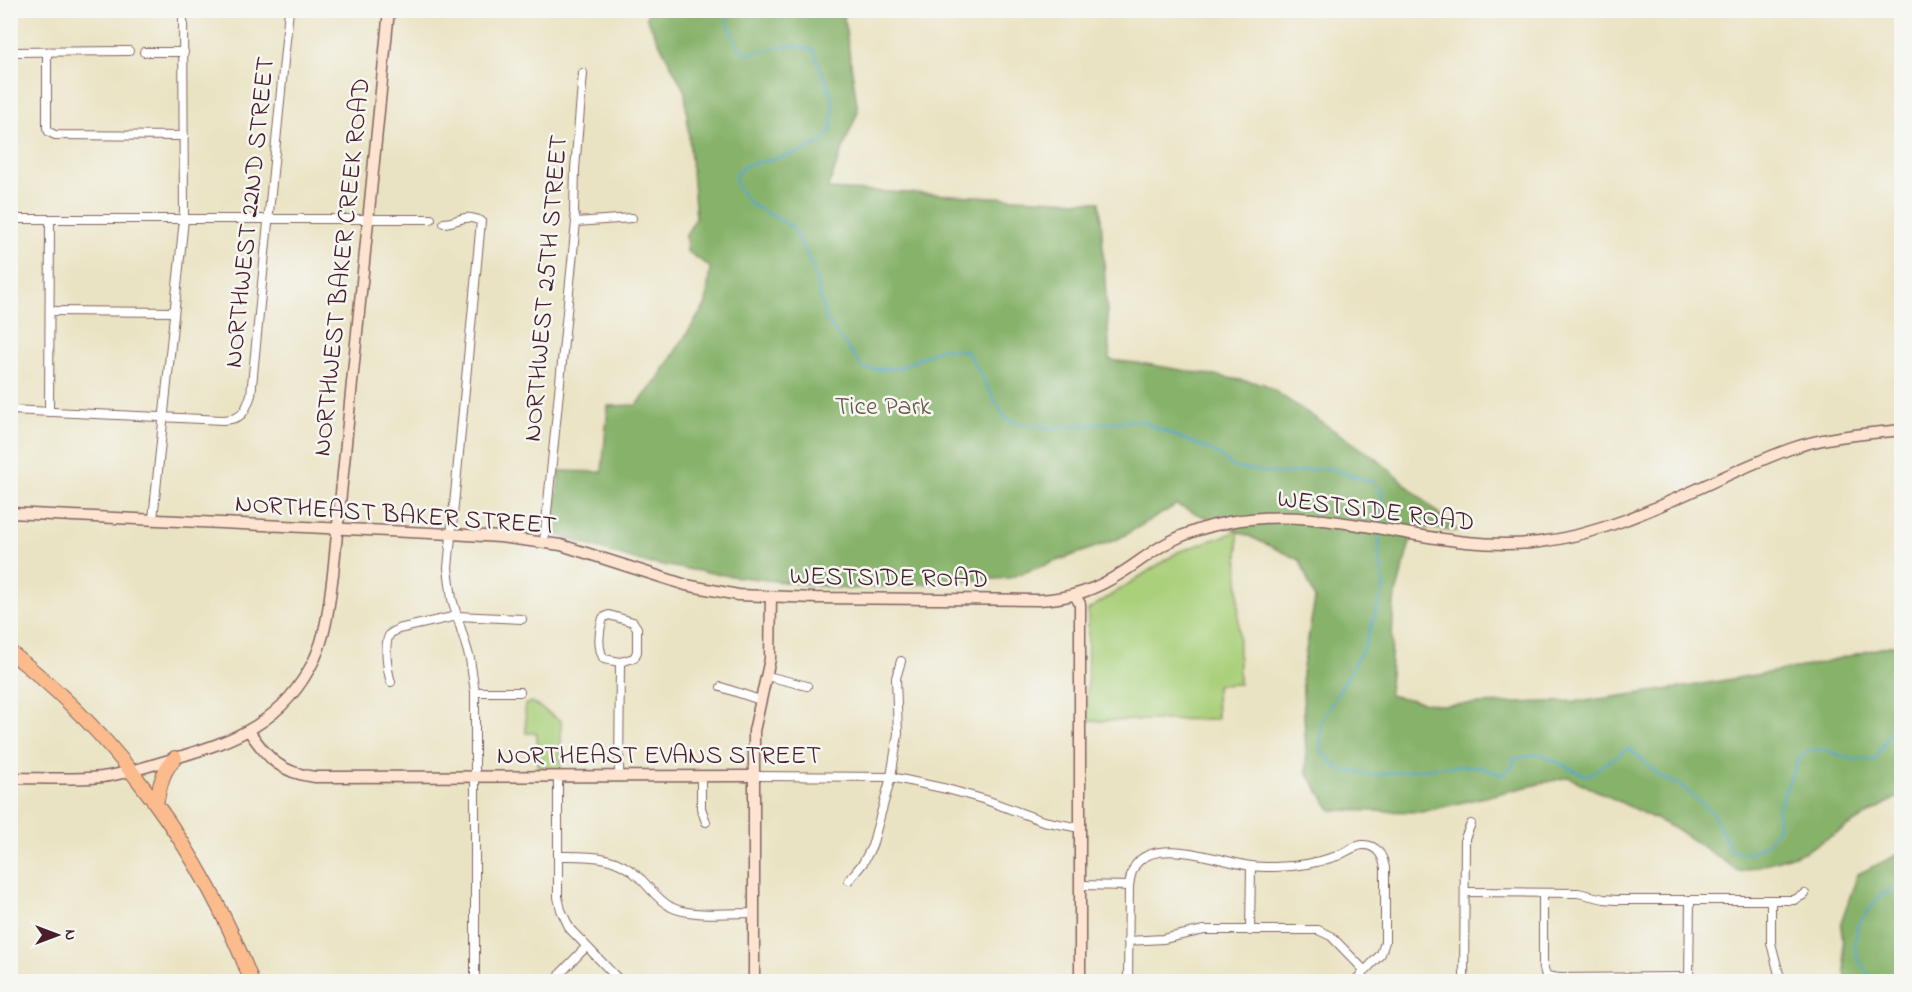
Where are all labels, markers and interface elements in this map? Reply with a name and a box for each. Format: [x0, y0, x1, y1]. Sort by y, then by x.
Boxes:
street label: NORTHWEST 22ND STREET [216, 55, 286, 370]
street label: NORTHWEST BAKER CREEK ROAD [304, 76, 382, 458]
street label: NORTHWEST 25TH STREET [515, 133, 579, 443]
park label: Tice Park [835, 389, 932, 427]
street label: WESTSIDE ROAD [1275, 481, 1476, 543]
street label: NORTHEAST BAKER STREET [234, 486, 558, 546]
street label: WESTSIDE ROAD [789, 558, 988, 600]
street label: NORTHEAST EVANS STREET [497, 738, 821, 776]
north arrow [27, 905, 87, 965]
text: N [58, 930, 82, 941]

